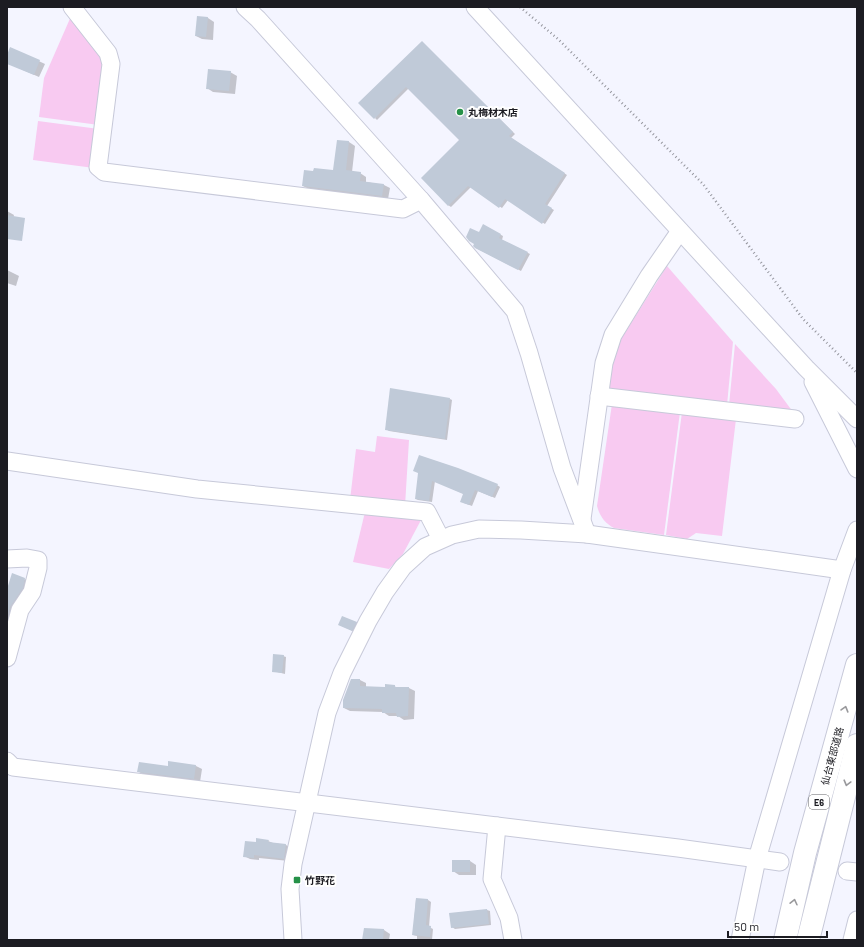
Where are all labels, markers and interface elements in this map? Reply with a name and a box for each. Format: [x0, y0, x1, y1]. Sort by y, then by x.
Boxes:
place label: 丸梅材木店 [468, 106, 518, 118]
marker: 丸梅材木店 [455, 107, 465, 117]
one-way arrow [840, 705, 848, 712]
street label: 仙台東部道路 [818, 725, 846, 787]
one-way arrow [843, 779, 852, 786]
road number: E6 [809, 795, 829, 809]
place label: 竹野花 [304, 874, 335, 886]
marker: 竹野花 [292, 875, 302, 885]
one-way arrow [789, 899, 797, 905]
scale bar [728, 913, 827, 939]
text: 50 m [734, 919, 759, 933]

